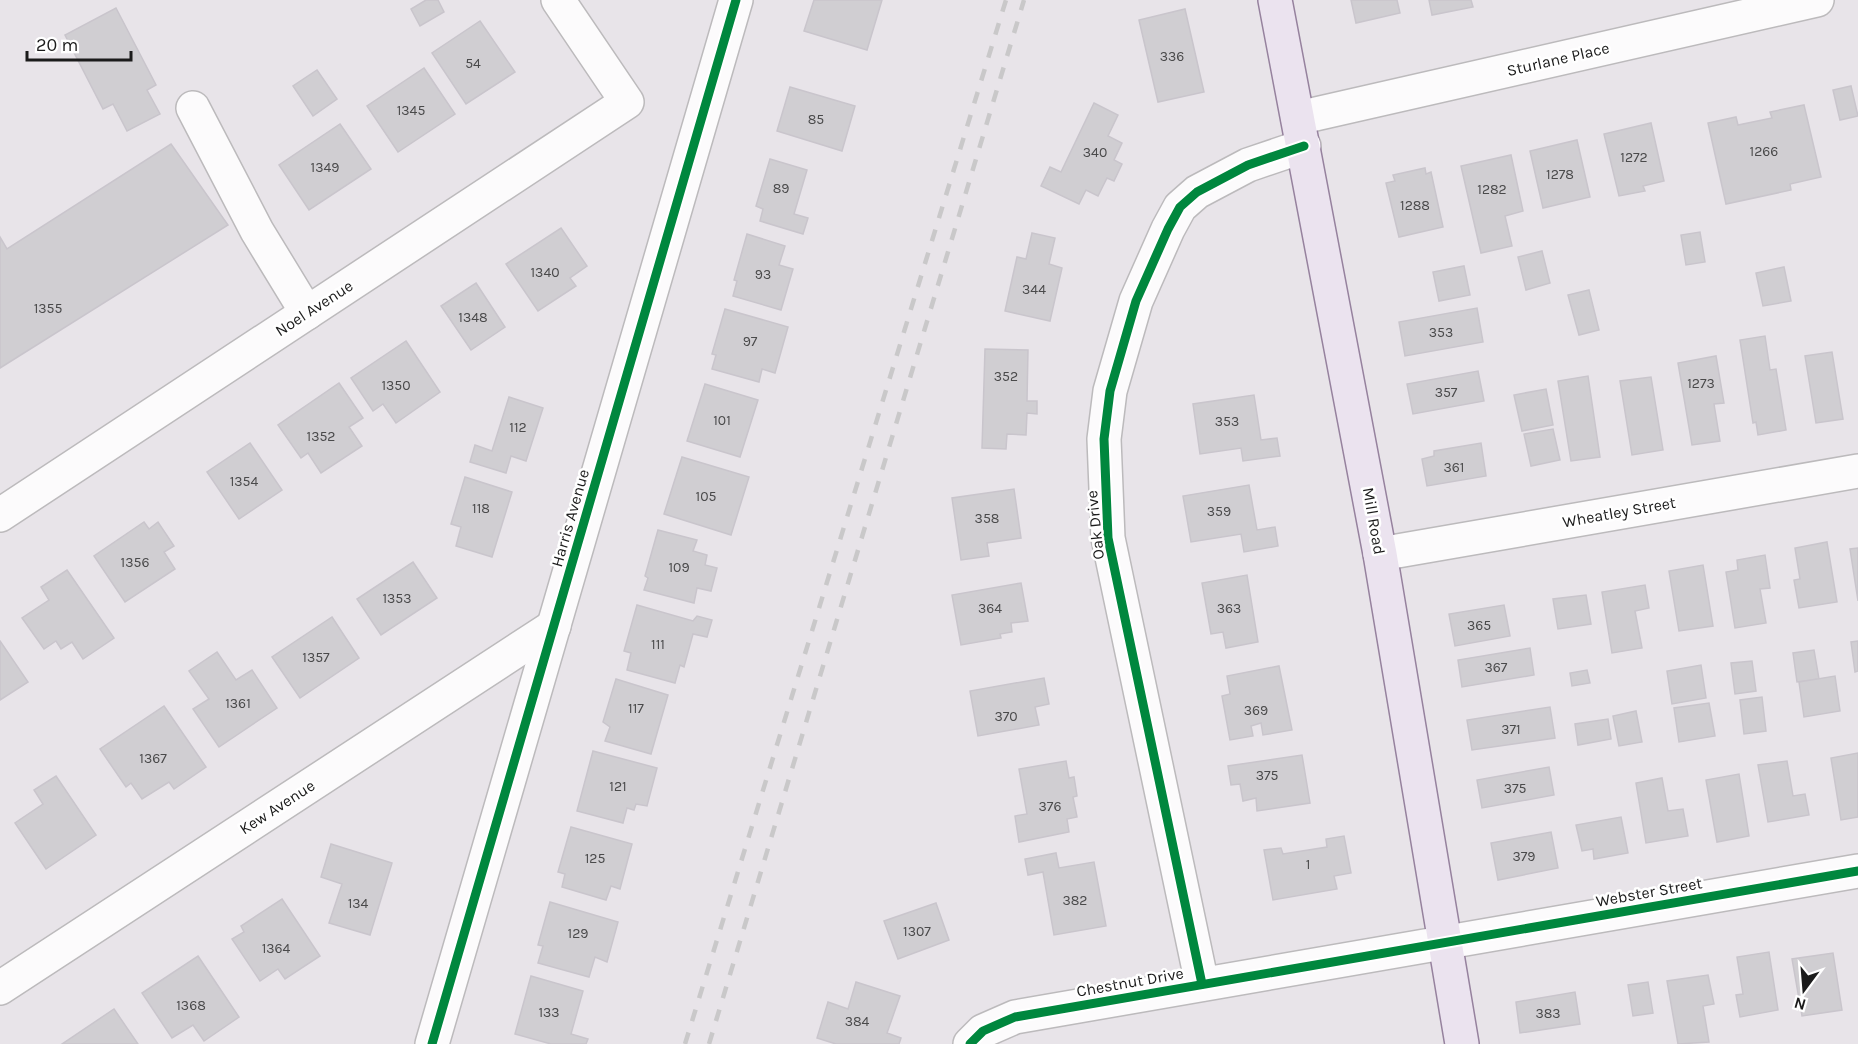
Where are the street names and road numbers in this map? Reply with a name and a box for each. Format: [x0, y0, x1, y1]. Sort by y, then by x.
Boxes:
street label: Sturlane Place [1505, 38, 1611, 80]
street label: Noel Avenue [272, 276, 356, 340]
street label: Harris Avenue [547, 467, 593, 569]
street label: Mill Road [1359, 486, 1389, 556]
street label: Oak Drive [1082, 490, 1108, 560]
street label: Wheatley Street [1561, 493, 1677, 531]
street label: Kew Avenue [236, 776, 318, 838]
street label: Webster Street [1594, 873, 1704, 911]
street label: Chestnut Drive [1075, 963, 1185, 1001]

